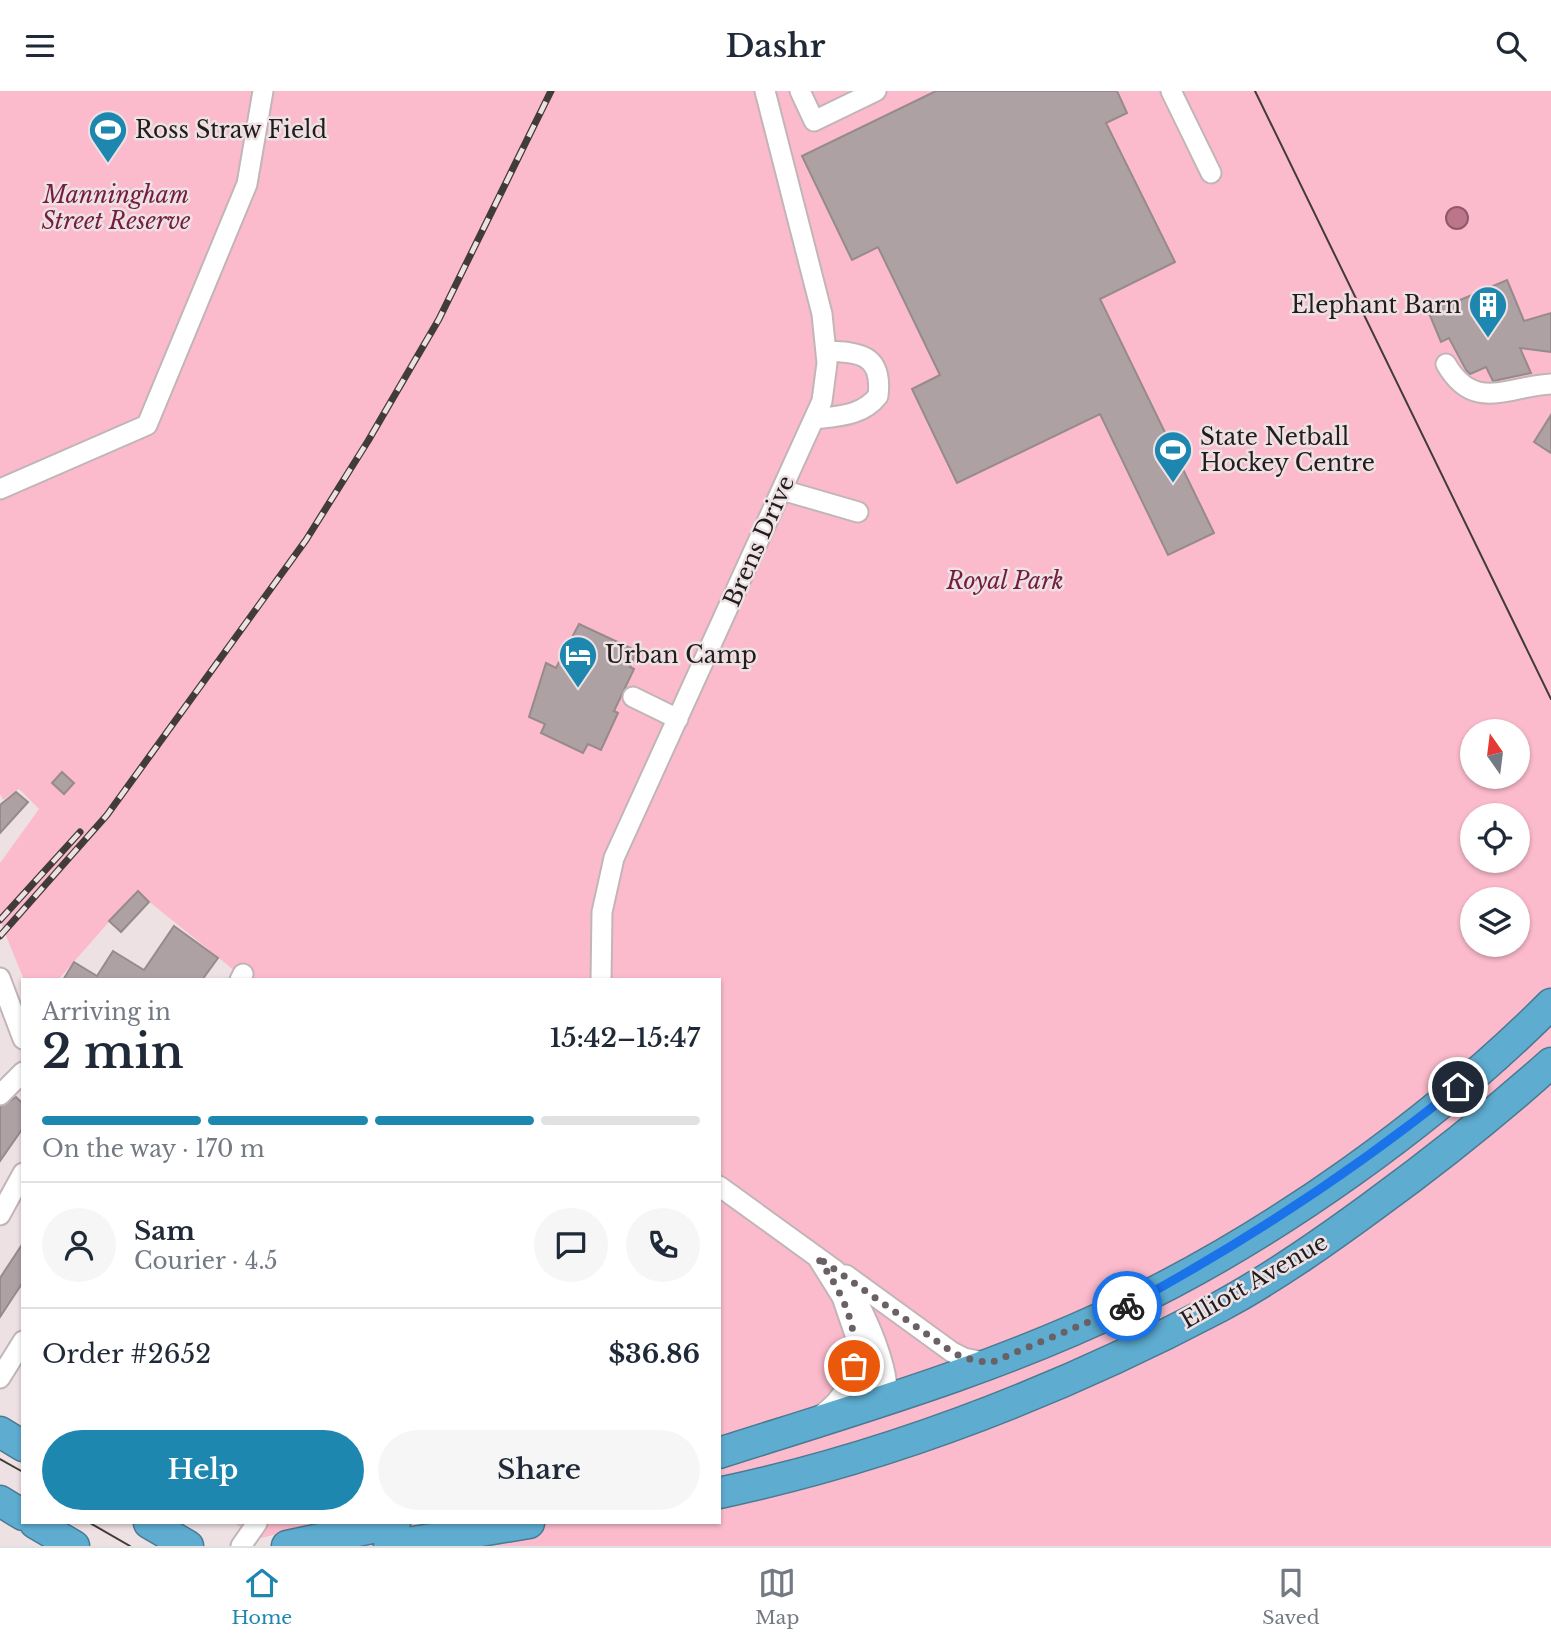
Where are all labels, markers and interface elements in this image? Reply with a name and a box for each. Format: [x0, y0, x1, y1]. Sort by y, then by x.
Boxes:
text: Dashr [725, 26, 826, 66]
icon: menu [21, 27, 59, 65]
icon: search [1492, 27, 1530, 65]
sports icon: Ross Straw Field [87, 109, 129, 164]
place label: Ross Straw Field [135, 116, 327, 144]
park label: Manningham Street Reserve [42, 181, 191, 235]
building icon: Elephant Barn [1467, 284, 1509, 339]
place label: Elephant Barn [1291, 291, 1461, 319]
place label: State Netball Hockey Centre [1200, 423, 1375, 477]
sports icon: State Netball Hockey Centre [1152, 429, 1194, 484]
street label: Brens Drive [718, 471, 800, 611]
park label: Royal Park [946, 567, 1063, 595]
hotel icon: Urban Camp [557, 634, 599, 689]
place label: Urban Camp [605, 641, 757, 669]
north arrow [1460, 719, 1530, 789]
map controls [1460, 719, 1530, 957]
button: locate [1460, 803, 1530, 873]
button: layers [1460, 887, 1530, 957]
text: Arriving in [42, 998, 171, 1026]
text: 15:42–15:47 [550, 1022, 700, 1054]
text: 2 min [42, 1023, 184, 1080]
pin [1428, 1057, 1488, 1117]
icon: home [1439, 1068, 1477, 1106]
text: On the way · 170 m [42, 1135, 265, 1163]
button: person [42, 1208, 116, 1282]
button: chat [534, 1208, 608, 1282]
button: phone [626, 1208, 700, 1282]
text: Sam [134, 1215, 195, 1247]
street label: Elliott Avenue [1175, 1228, 1333, 1334]
text: Courier · 4.5 [134, 1247, 278, 1275]
courier [1092, 1271, 1162, 1341]
icon: bike [1108, 1287, 1146, 1325]
pin [824, 1336, 884, 1396]
text: Order #2652 [42, 1338, 211, 1370]
text: $36.86 [608, 1338, 700, 1370]
icon: bag [835, 1347, 873, 1385]
button: Help [42, 1430, 364, 1510]
button: Share [378, 1430, 700, 1510]
tab: Home [231, 1564, 292, 1629]
tab: Map [755, 1564, 799, 1629]
tab: Saved [1262, 1564, 1320, 1629]

